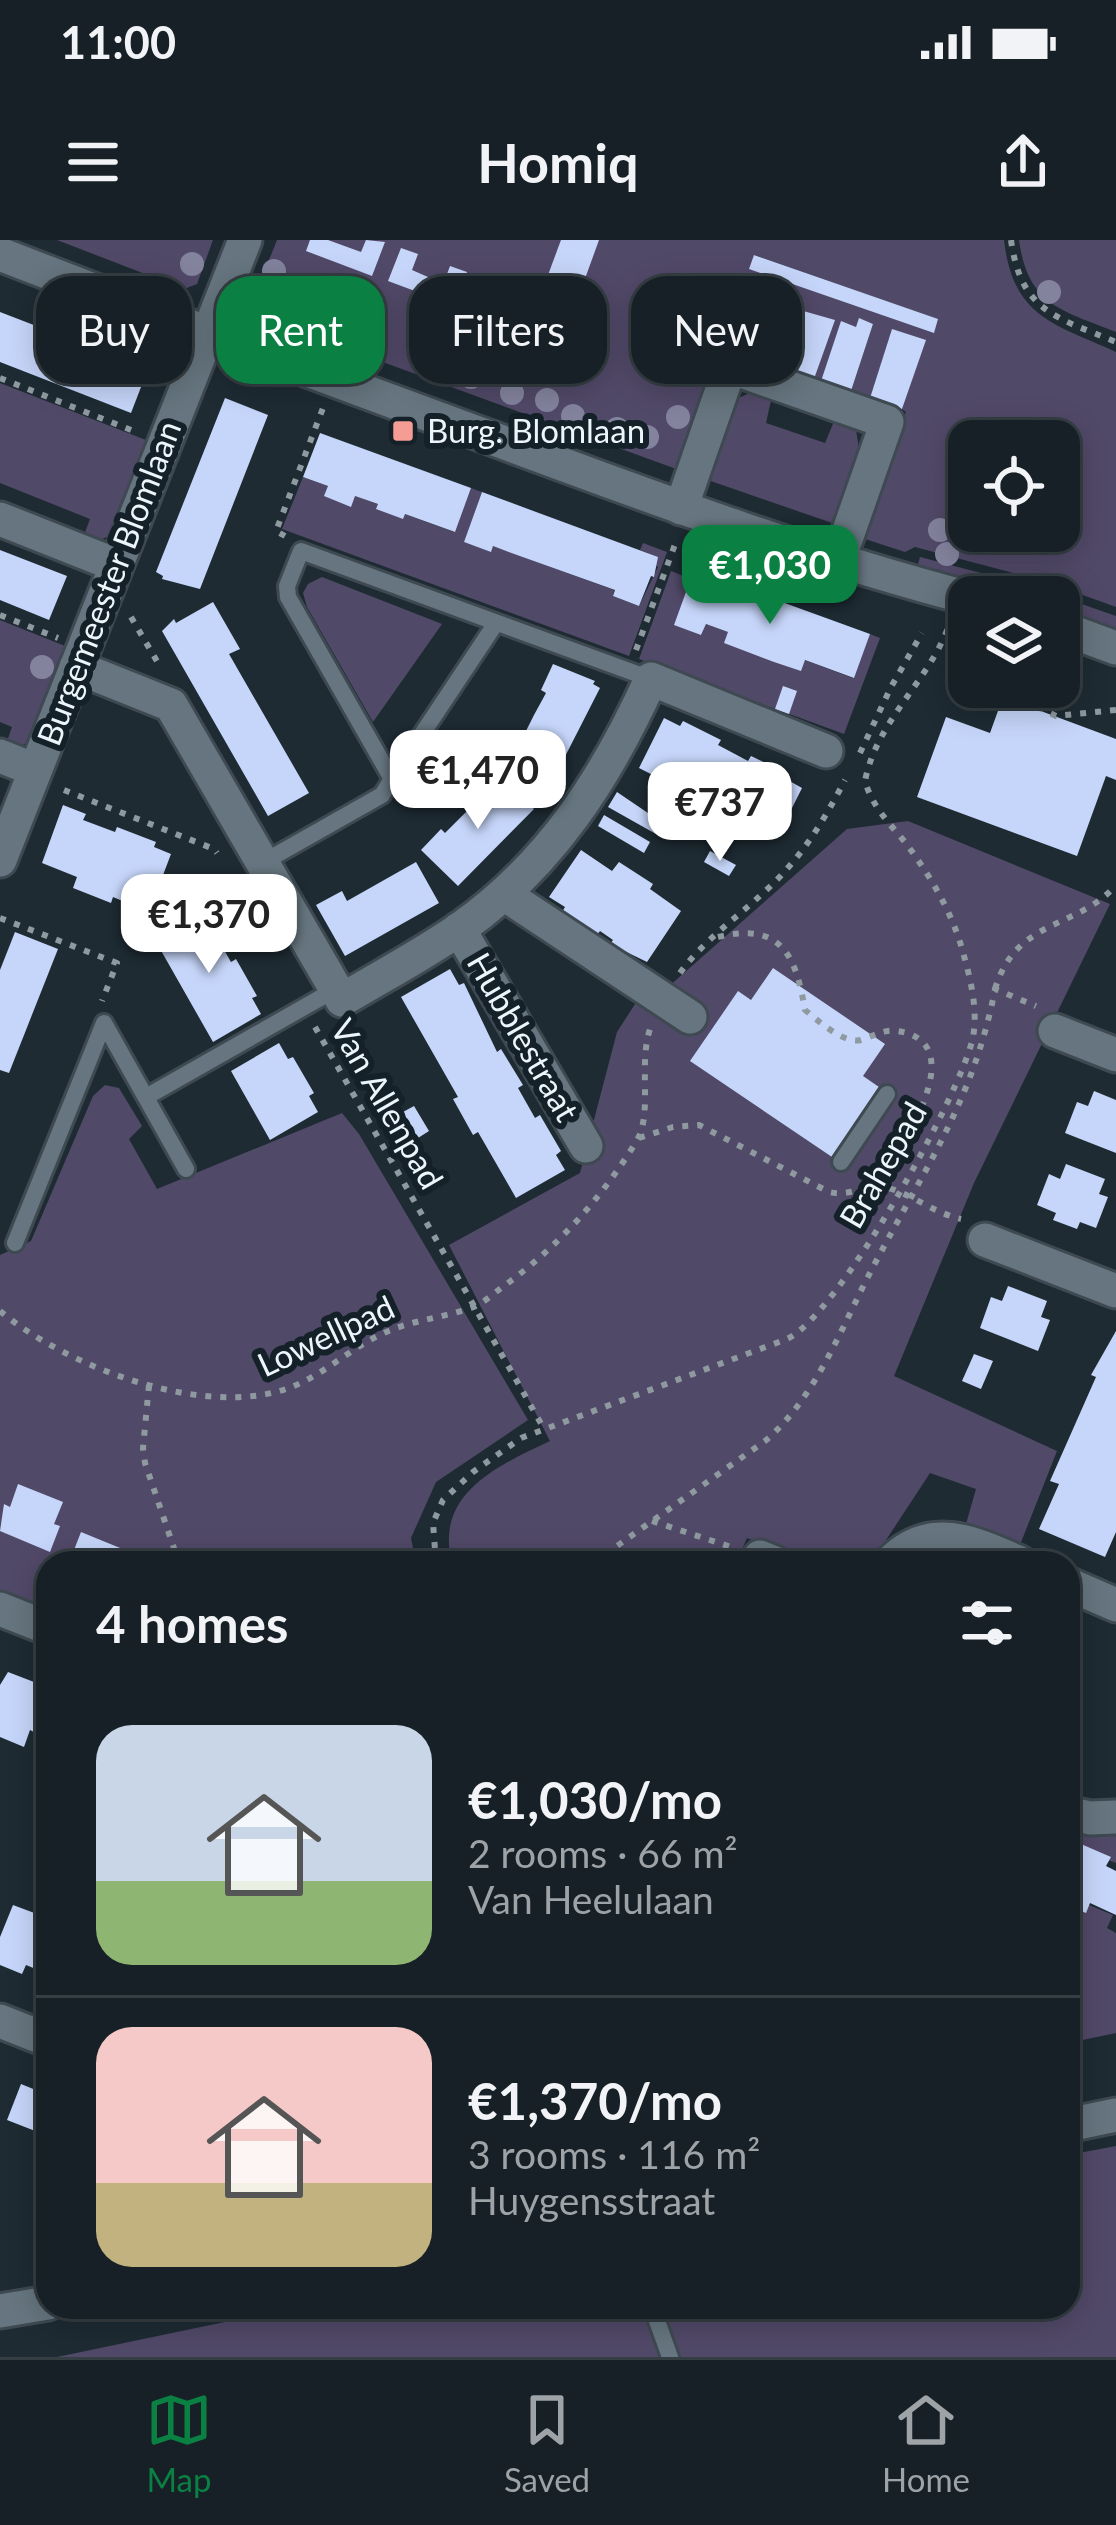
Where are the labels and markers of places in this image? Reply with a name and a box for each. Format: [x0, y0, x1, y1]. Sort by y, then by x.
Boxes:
place label: Burg. Blomlaan [427, 410, 645, 450]
marker: Burg. Blomlaan [390, 418, 416, 444]
pin: €1,030 [672, 525, 868, 627]
pin: €1,470 [380, 730, 576, 832]
pin: €737 [649, 762, 791, 864]
pin: €1,370 [111, 874, 307, 976]

